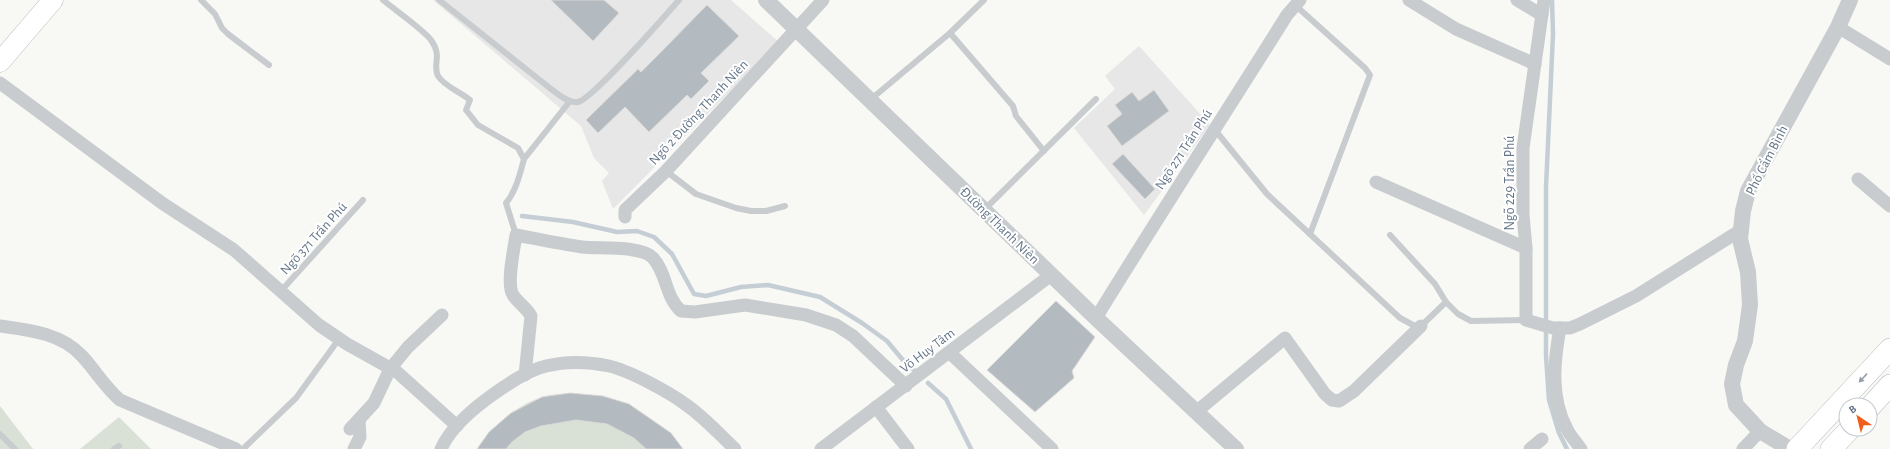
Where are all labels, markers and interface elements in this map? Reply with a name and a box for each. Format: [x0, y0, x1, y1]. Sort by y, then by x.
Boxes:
street label: Ngõ 2 Đường Thanh Niên [647, 58, 751, 168]
street label: Ngõ 271 Trần Phú [1152, 106, 1215, 192]
street label: Phố Cẩm Bình [1742, 122, 1790, 198]
street label: Ngõ 229 Trần Phú [1502, 136, 1517, 230]
street label: Đường Thanh Niên [957, 185, 1042, 267]
street label: Ngõ 371 Trần Phú [277, 199, 350, 277]
street label: Võ Huy Tâm [898, 326, 958, 376]
one-way arrow [1859, 373, 1868, 383]
north arrow [1838, 397, 1878, 437]
text: B [1847, 403, 1859, 416]

